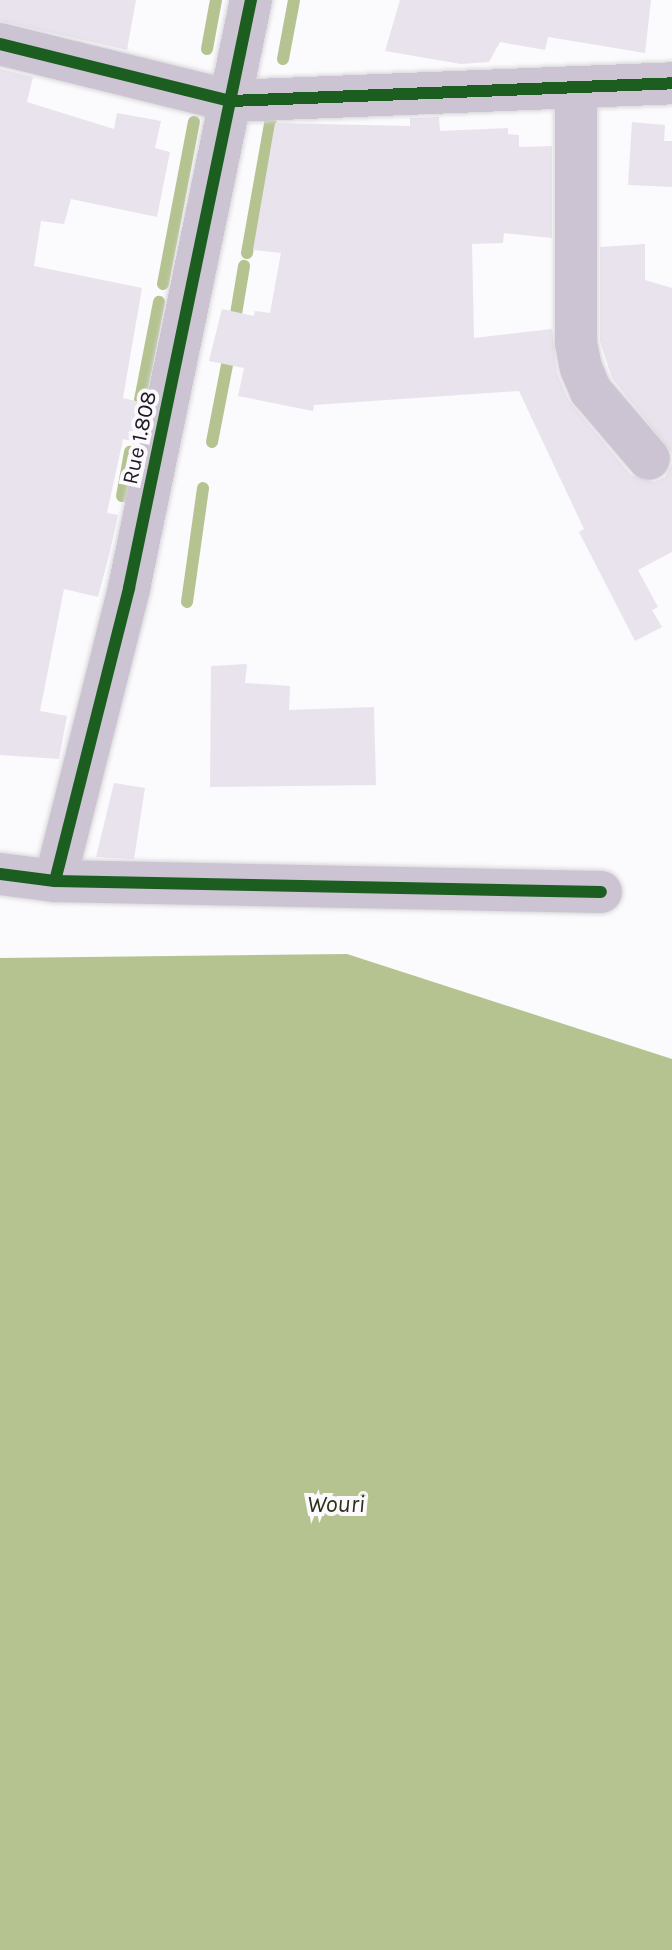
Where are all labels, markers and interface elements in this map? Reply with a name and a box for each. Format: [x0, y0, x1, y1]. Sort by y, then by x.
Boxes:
street label: Rue 1.808 [117, 389, 163, 487]
water label: Wouri [307, 1491, 365, 1519]

